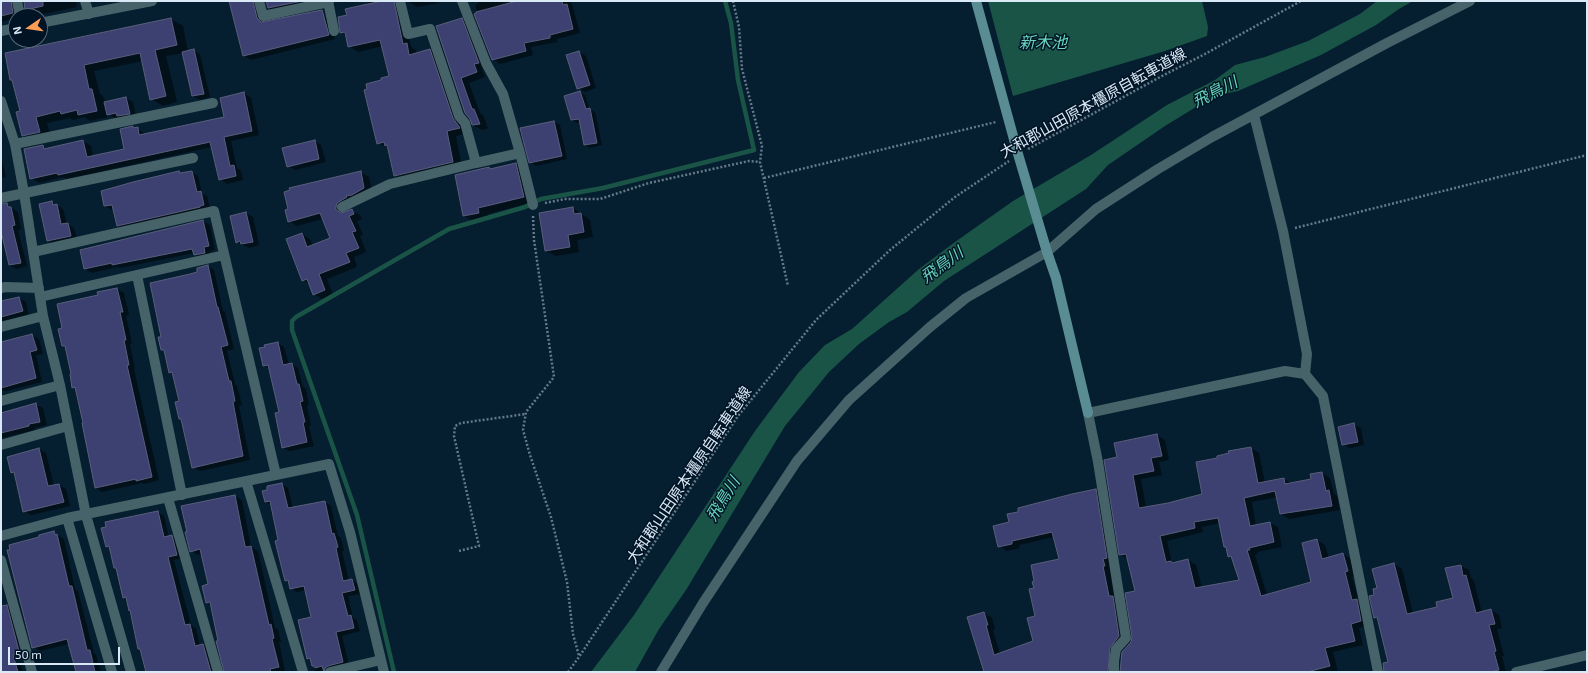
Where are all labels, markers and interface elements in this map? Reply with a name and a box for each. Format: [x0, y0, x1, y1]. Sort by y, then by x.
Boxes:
north arrow [8, 8, 48, 48]
text: N [10, 25, 24, 36]
water label: 新木池 [1019, 33, 1067, 53]
street label: 大和郡山田原本橿原自転車道線 [997, 44, 1189, 162]
water label: 飛鳥川 [1189, 73, 1241, 111]
water label: 飛鳥川 [917, 243, 967, 287]
street label: 大和郡山田原本橿原自転車道線 [623, 383, 755, 567]
water label: 飛鳥川 [702, 474, 744, 524]
scale bar [10, 639, 122, 665]
text: 50 m [15, 647, 42, 661]

